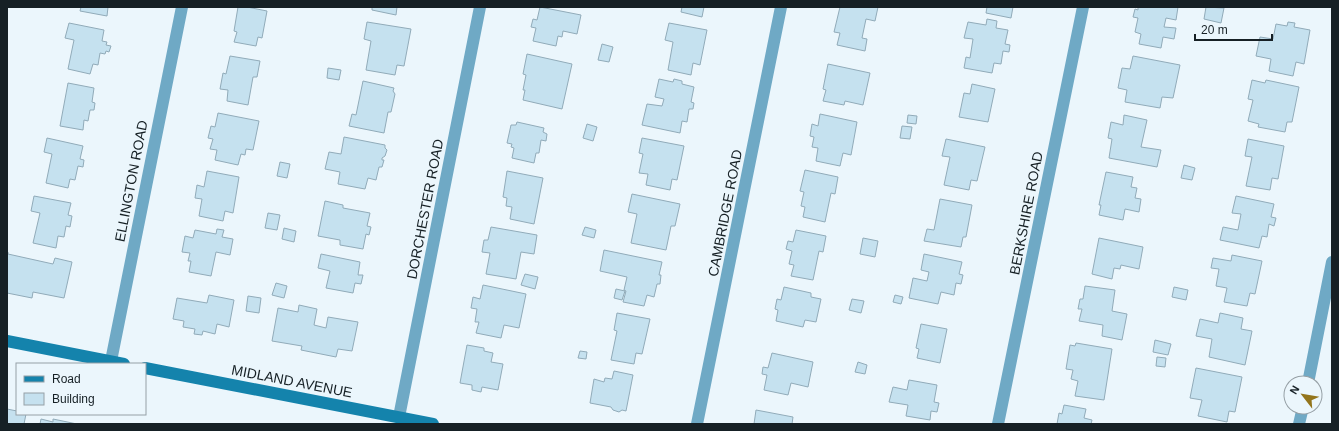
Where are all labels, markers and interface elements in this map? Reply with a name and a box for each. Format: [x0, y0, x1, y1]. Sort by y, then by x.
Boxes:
scale bar [1195, 16, 1272, 42]
text: 20 m [1201, 23, 1228, 37]
street label: ELLINGTON ROAD [111, 119, 151, 243]
street label: DORCHESTER ROAD [404, 138, 446, 280]
street label: CAMBRIDGE ROAD [705, 148, 745, 278]
street label: BERKSHIRE ROAD [1006, 150, 1046, 276]
street label: MIDLAND AVENUE [230, 361, 354, 401]
legend [16, 363, 146, 415]
text: Road [52, 372, 81, 386]
north arrow [1283, 375, 1323, 415]
text: N [1287, 383, 1302, 396]
text: Building [52, 392, 95, 406]

